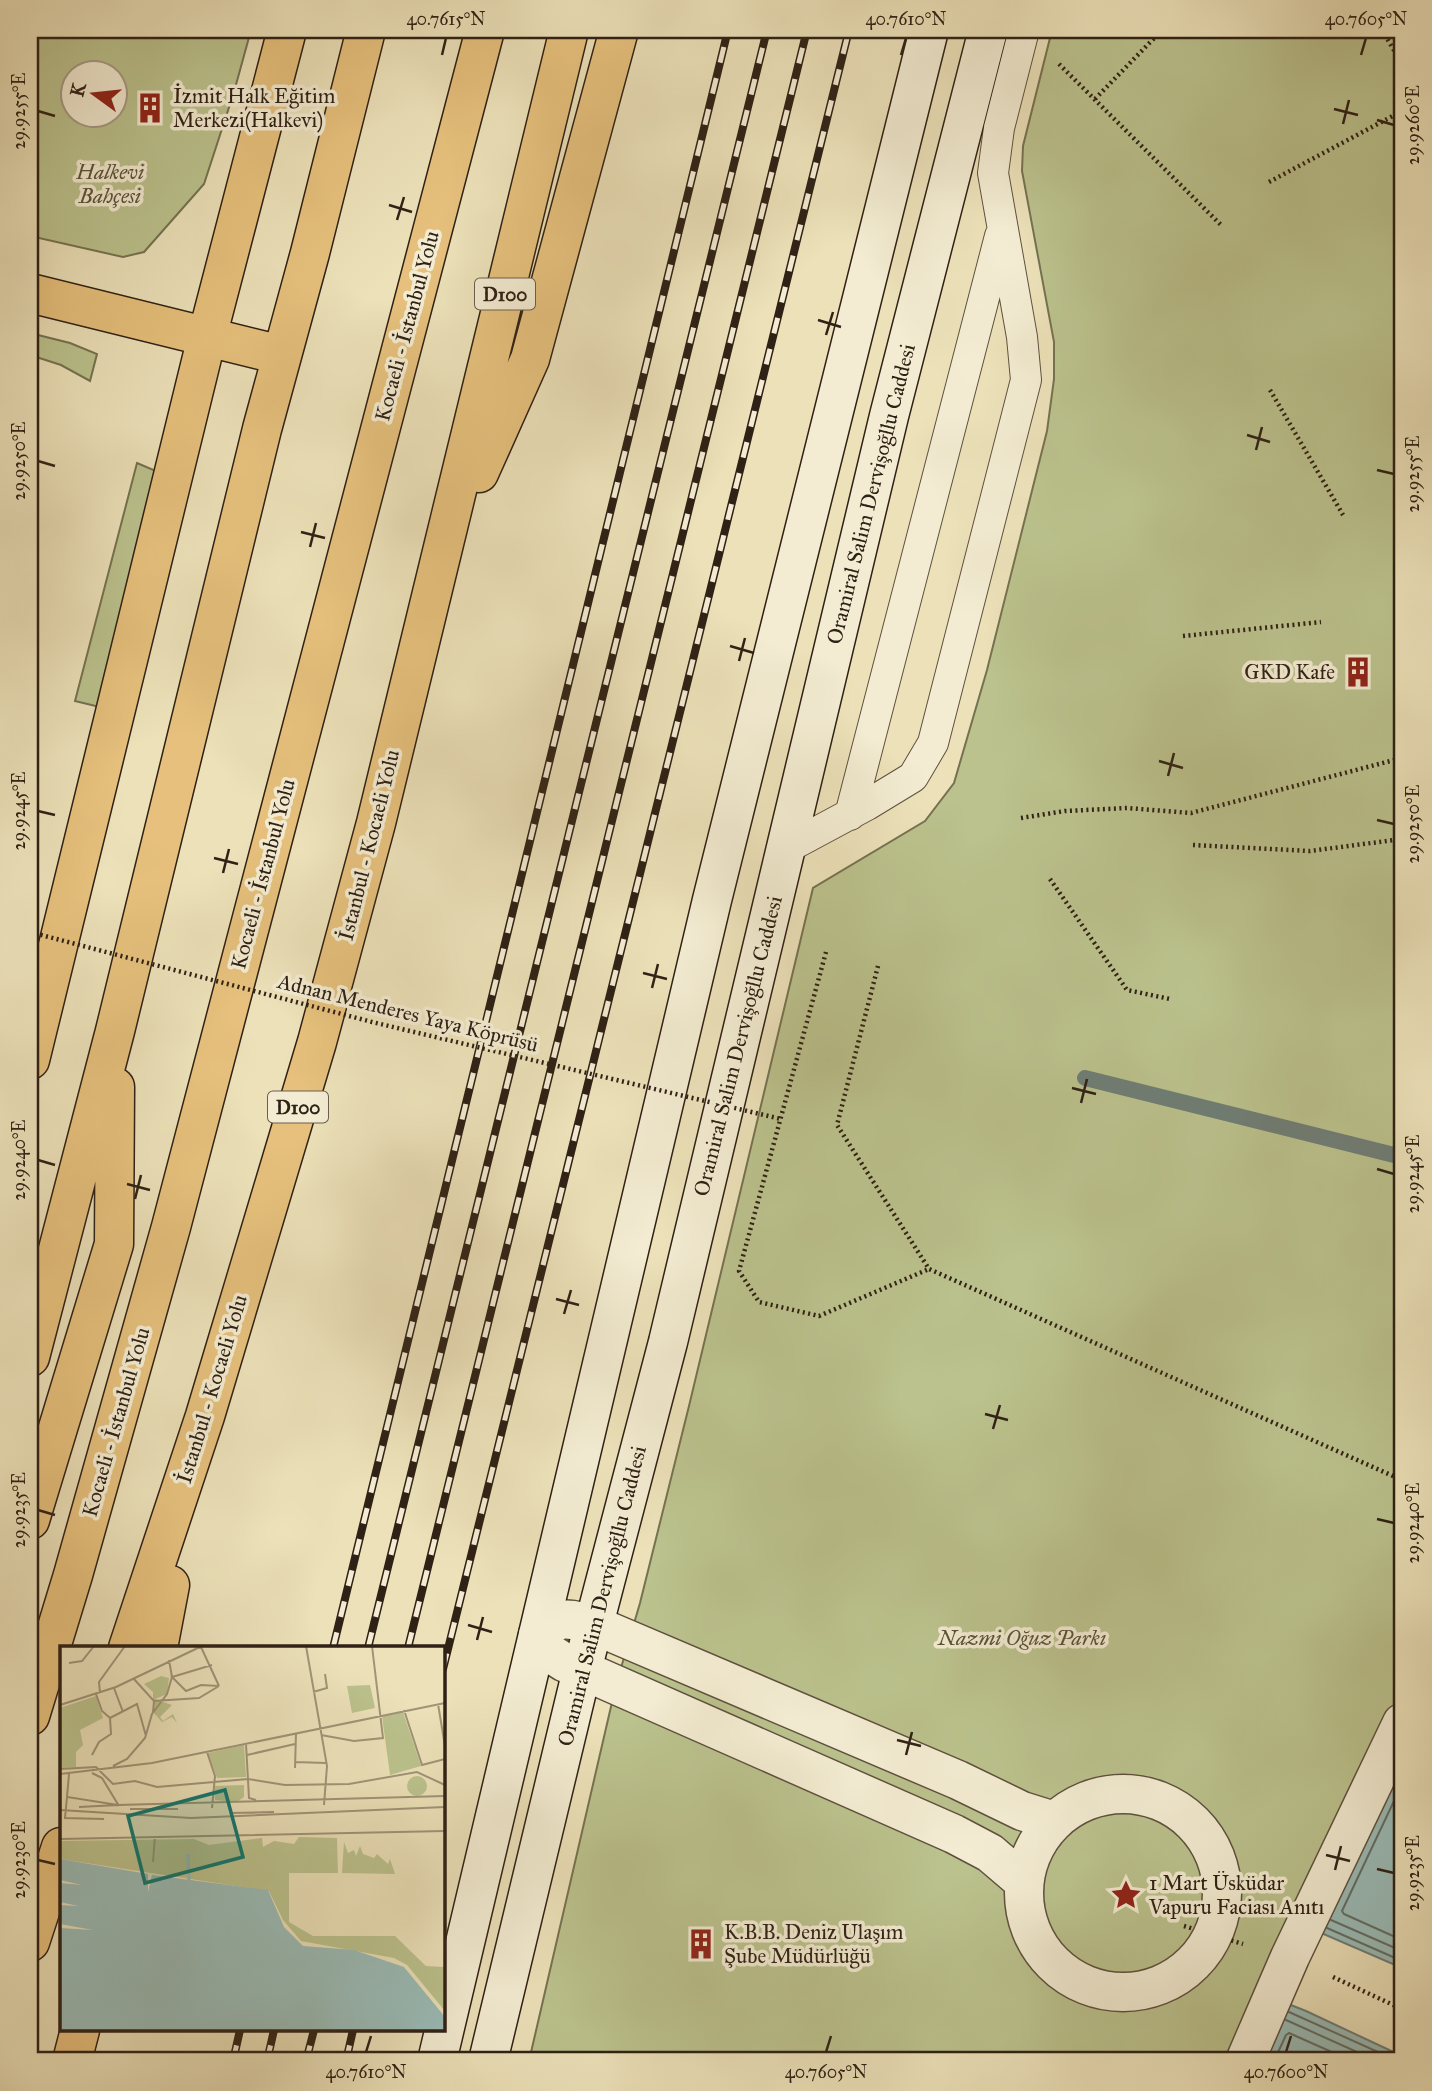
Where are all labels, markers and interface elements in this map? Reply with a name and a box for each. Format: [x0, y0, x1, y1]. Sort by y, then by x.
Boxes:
text: 40.7615°N [407, 8, 485, 30]
text: 40.7610°N [865, 8, 947, 30]
text: 40.7605°N [1325, 8, 1407, 30]
north arrow [60, 60, 130, 130]
text: 29.9255°E [8, 72, 30, 149]
text: K [65, 79, 91, 99]
place label: İzmit Halk Eğitim Merkezi(Halkevi) [173, 83, 336, 133]
text: 29.9260°E [1402, 85, 1424, 165]
building icon: İzmit Halk Eğitim Merkezi(Halkevi) [133, 91, 167, 125]
park label: Halkevi Bahçesi [75, 159, 144, 209]
street label: Kocaeli - İstanbul Yolu [369, 228, 445, 424]
road number: D100 [475, 278, 535, 310]
street label: Oramiral Salim Dervişoğllu Caddesi [821, 341, 921, 647]
text: 29.9250°E [8, 421, 30, 500]
text: 29.9255°E [1402, 435, 1424, 512]
building icon: GKD Kafe [1341, 655, 1375, 689]
place label: GKD Kafe [1244, 659, 1335, 685]
street label: İstanbul - Kocaeli Yolu [333, 747, 405, 943]
text: 29.9245°E [8, 772, 30, 850]
street label: Kocaeli - İstanbul Yolu [225, 776, 301, 972]
text: 29.9250°E [1402, 784, 1424, 863]
street label: Oramiral Salim Dervişoğllu Caddesi [688, 893, 788, 1199]
street label: Adnan Menderes Yaya Köprüsü [274, 968, 541, 1058]
road number: D100 [268, 1092, 328, 1122]
text: 29.9240°E [8, 1120, 30, 1200]
text: 29.9245°E [1402, 1135, 1424, 1213]
street label: İstanbul - Kocaeli Yolu [171, 1291, 253, 1487]
street label: Kocaeli - İstanbul Yolu [76, 1324, 156, 1520]
street label: Oramiral Salim Dervişoğllu Caddesi [552, 1443, 652, 1749]
text: 29.9235°E [8, 1472, 30, 1548]
text: 29.9240°E [1402, 1483, 1424, 1563]
park label: Nazmi Oğuz Parkı [937, 1625, 1106, 1651]
inset map [60, 1646, 444, 2032]
text: 29.9230°E [8, 1821, 30, 1899]
text: 29.9235°E [1402, 1835, 1424, 1911]
place label: 1 Mart Üsküdar Vapuru Faciası Anıtı [1148, 1870, 1325, 1920]
place icon: 1 Mart Üsküdar Vapuru Faciası Anıtı [1109, 1878, 1143, 1912]
place label: K.B.B. Deniz Ulaşım Şube Müdürlüğü [724, 1919, 904, 1969]
building icon: K.B.B. Deniz Ulaşım Şube Müdürlüğü [684, 1927, 718, 1961]
text: 40.7610°N [325, 2061, 407, 2083]
text: 40.7605°N [785, 2061, 867, 2083]
text: 40.7600°N [1244, 2061, 1328, 2083]

